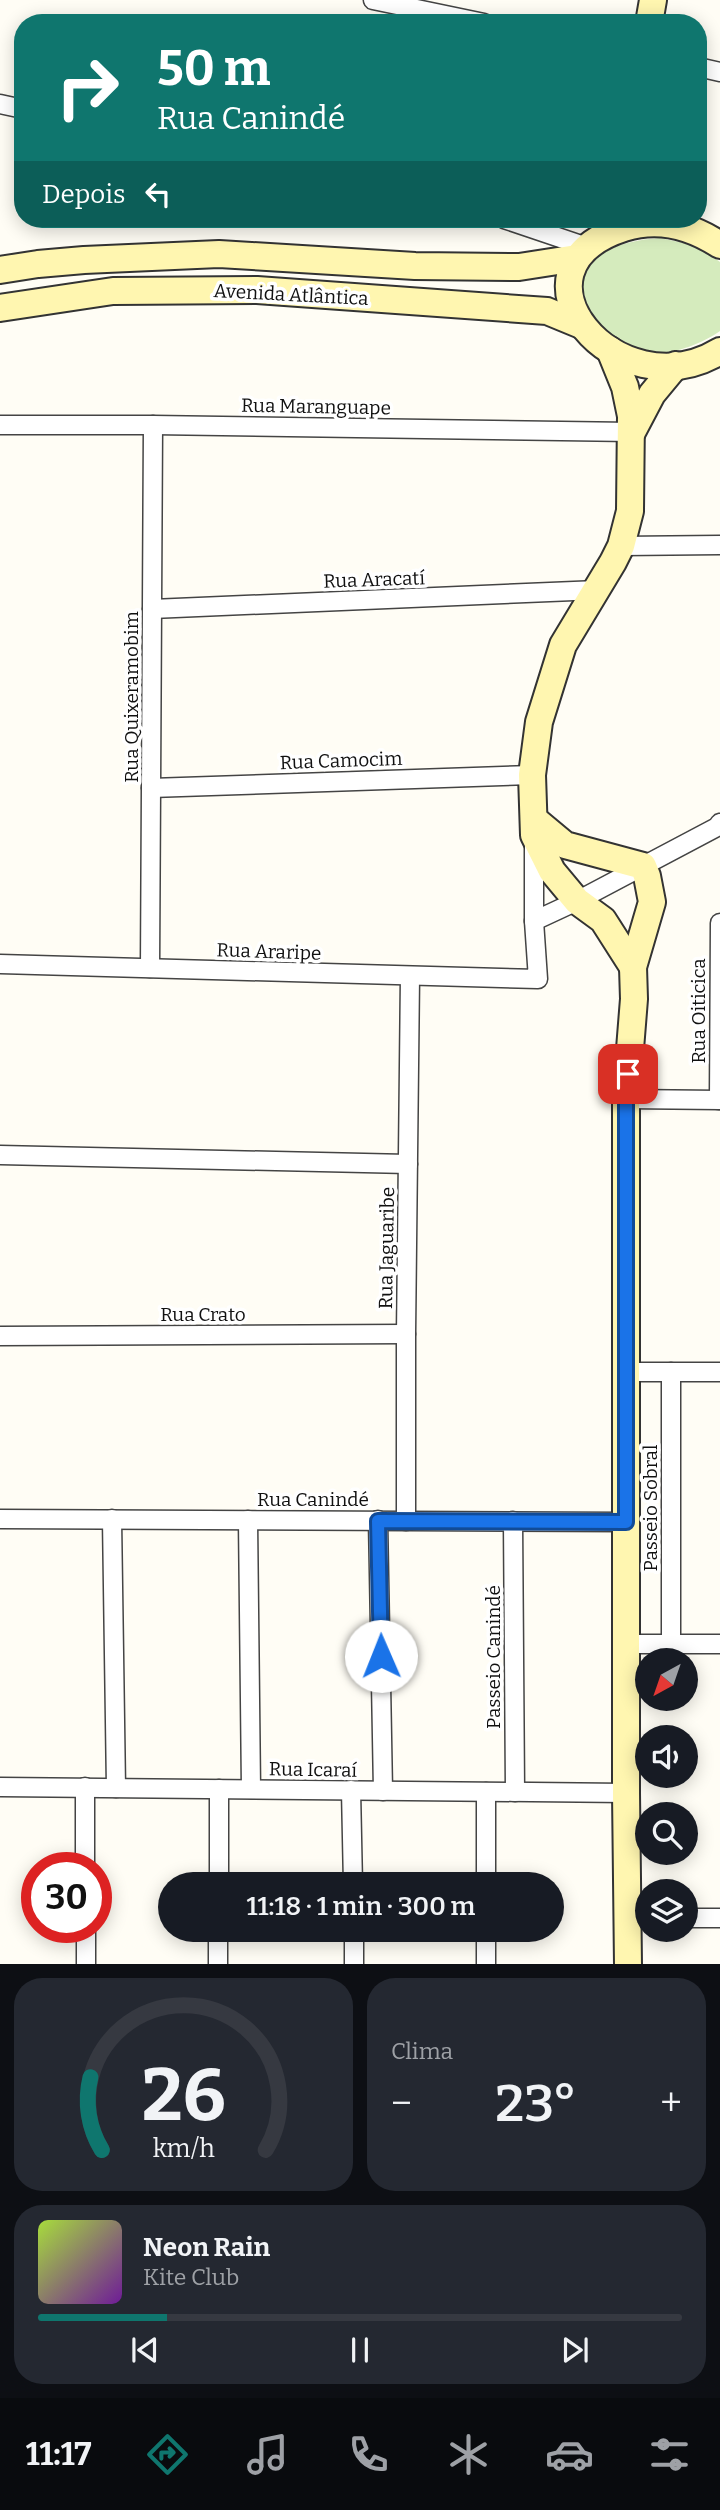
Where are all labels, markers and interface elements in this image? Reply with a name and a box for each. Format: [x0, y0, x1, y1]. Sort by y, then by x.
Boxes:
text: 50 m [157, 39, 270, 98]
icon: right [42, 42, 133, 133]
text: Rua Canindé [157, 99, 345, 137]
icon: left [139, 175, 177, 213]
text: Depois [42, 179, 125, 210]
street label: Avenida Atlântica [213, 279, 370, 310]
street label: Rua Maranguape [241, 394, 391, 419]
street label: Rua Aracatí [323, 566, 426, 593]
street label: Rua Quixeramobim [120, 611, 143, 783]
street label: Rua Camocim [279, 747, 403, 774]
street label: Rua Araripe [216, 938, 322, 965]
street label: Rua Oiticica [687, 958, 710, 1064]
pin [598, 1044, 658, 1104]
icon: arrive [609, 1055, 647, 1093]
street label: Rua Jaguaribe [374, 1187, 399, 1309]
street label: Rua Crato [160, 1303, 246, 1326]
street label: Passeio Sobral [639, 1445, 662, 1571]
street label: Rua Canindé [257, 1488, 369, 1511]
street label: Passeio Canindé [482, 1585, 505, 1729]
position arrow [344, 1619, 418, 1693]
north arrow [635, 1648, 698, 1712]
map controls [635, 1648, 698, 1942]
button: sound [635, 1725, 698, 1788]
street label: Rua Icaraí [269, 1757, 358, 1782]
button: search [635, 1802, 698, 1865]
speed limit sign: 30 [21, 1852, 112, 1943]
button: layers [635, 1879, 698, 1942]
text: 11:18 · 1 min · 300 m [247, 1891, 475, 1922]
text: Clima [391, 2037, 453, 2065]
text: 26 [141, 2053, 226, 2140]
text: 23° [495, 2072, 577, 2135]
text: − [391, 2080, 412, 2126]
text: + [660, 2080, 682, 2126]
text: km/h [153, 2134, 215, 2164]
text: Neon Rain [143, 2232, 270, 2263]
text: Kite Club [143, 2263, 239, 2291]
icon: previous [126, 2331, 164, 2369]
icon: pause [341, 2331, 379, 2369]
icon: next [556, 2331, 594, 2369]
icon: directions [143, 2430, 192, 2479]
icon: music [243, 2430, 292, 2479]
icon: phone [344, 2430, 393, 2479]
icon: climate [444, 2430, 493, 2479]
icon: car [545, 2430, 594, 2479]
icon: filters [645, 2430, 694, 2479]
text: 11:17 [26, 2435, 92, 2473]

